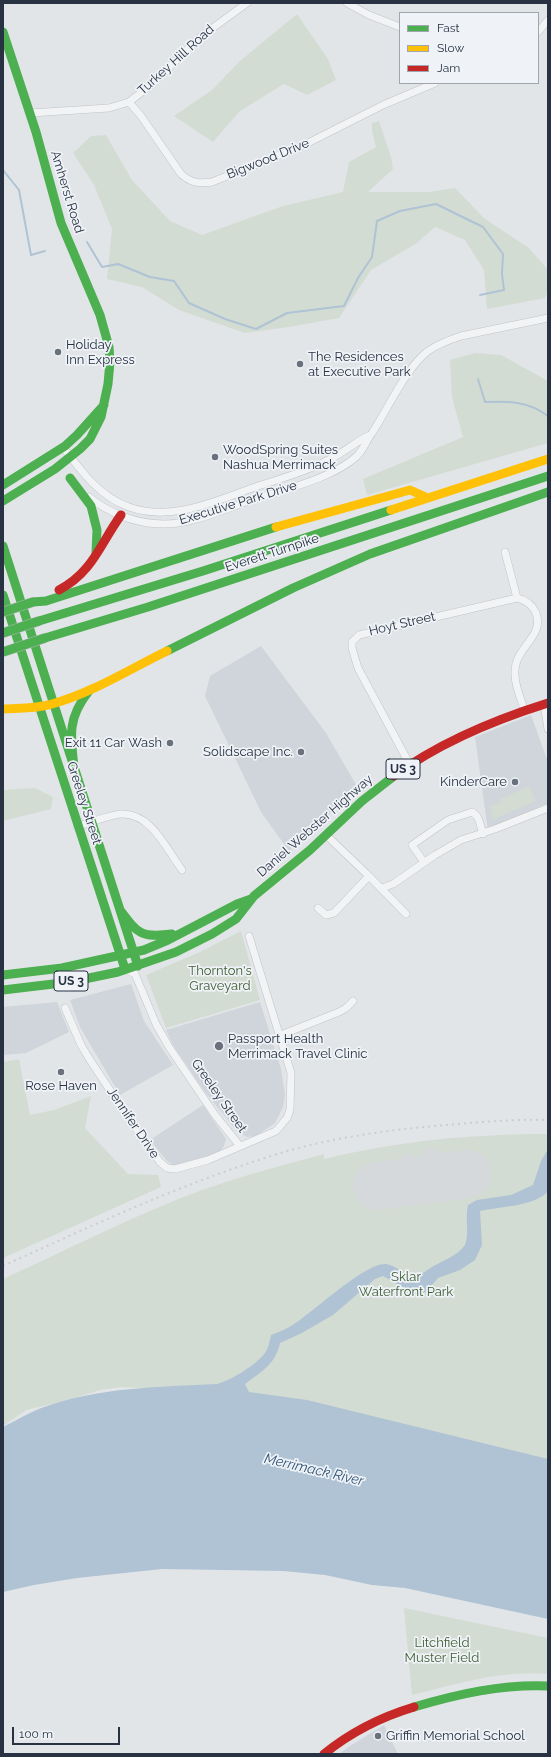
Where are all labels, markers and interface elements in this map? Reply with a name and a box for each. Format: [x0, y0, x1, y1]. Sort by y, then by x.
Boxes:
legend [399, 12, 539, 84]
text: Fast [437, 21, 460, 35]
street label: Turkey Hill Road [135, 22, 217, 98]
text: Slow [437, 41, 464, 55]
text: Jam [437, 61, 460, 75]
street label: Bigwood Drive [224, 135, 312, 183]
street label: Amherst Road [47, 149, 87, 235]
place label: Holiday Inn Express [66, 337, 135, 368]
marker: Holiday Inn Express [53, 347, 63, 357]
place label: The Residences at Executive Park [308, 349, 411, 380]
marker: The Residences at Executive Park [295, 359, 305, 369]
place label: WoodSpring Suites Nashua Merrimack [223, 442, 338, 473]
marker: WoodSpring Suites Nashua Merrimack [210, 452, 220, 462]
street label: Executive Park Drive [177, 478, 299, 528]
street label: Everett Turnpike [223, 530, 321, 576]
street label: Hoyt Street [367, 609, 437, 639]
place label: Exit 11 Car Wash [65, 735, 162, 751]
marker: Exit 11 Car Wash [165, 738, 175, 748]
place label: Solidscape Inc. [203, 744, 293, 760]
marker: Solidscape Inc. [296, 747, 306, 757]
road number: US 3 [386, 759, 420, 779]
street label: Greeley Street [63, 760, 105, 846]
street label: Daniel Webster Highway [254, 772, 376, 880]
place label: KinderCare [440, 774, 507, 790]
marker: KinderCare [510, 777, 520, 787]
park label: Thornton's Graveyard [188, 963, 252, 994]
road number: US 3 [54, 971, 88, 991]
place label: Passport Health Merrimack Travel Clinic [228, 1031, 367, 1062]
marker: Passport Health Merrimack Travel Clinic [213, 1040, 225, 1052]
street label: Greeley Street [188, 1056, 250, 1136]
marker: Rose Haven [56, 1067, 66, 1077]
place label: Rose Haven [25, 1078, 97, 1094]
street label: Jennifer Drive [104, 1084, 162, 1162]
park label: Sklar Waterfront Park [359, 1269, 453, 1300]
water label: Merrimack River [263, 1450, 365, 1490]
park label: Litchfield Muster Field [405, 1635, 479, 1666]
scale bar [14, 1719, 122, 1745]
text: 100 m [19, 1727, 53, 1741]
place label: Griffin Memorial School [386, 1728, 525, 1744]
marker: Griffin Memorial School [373, 1731, 383, 1741]

